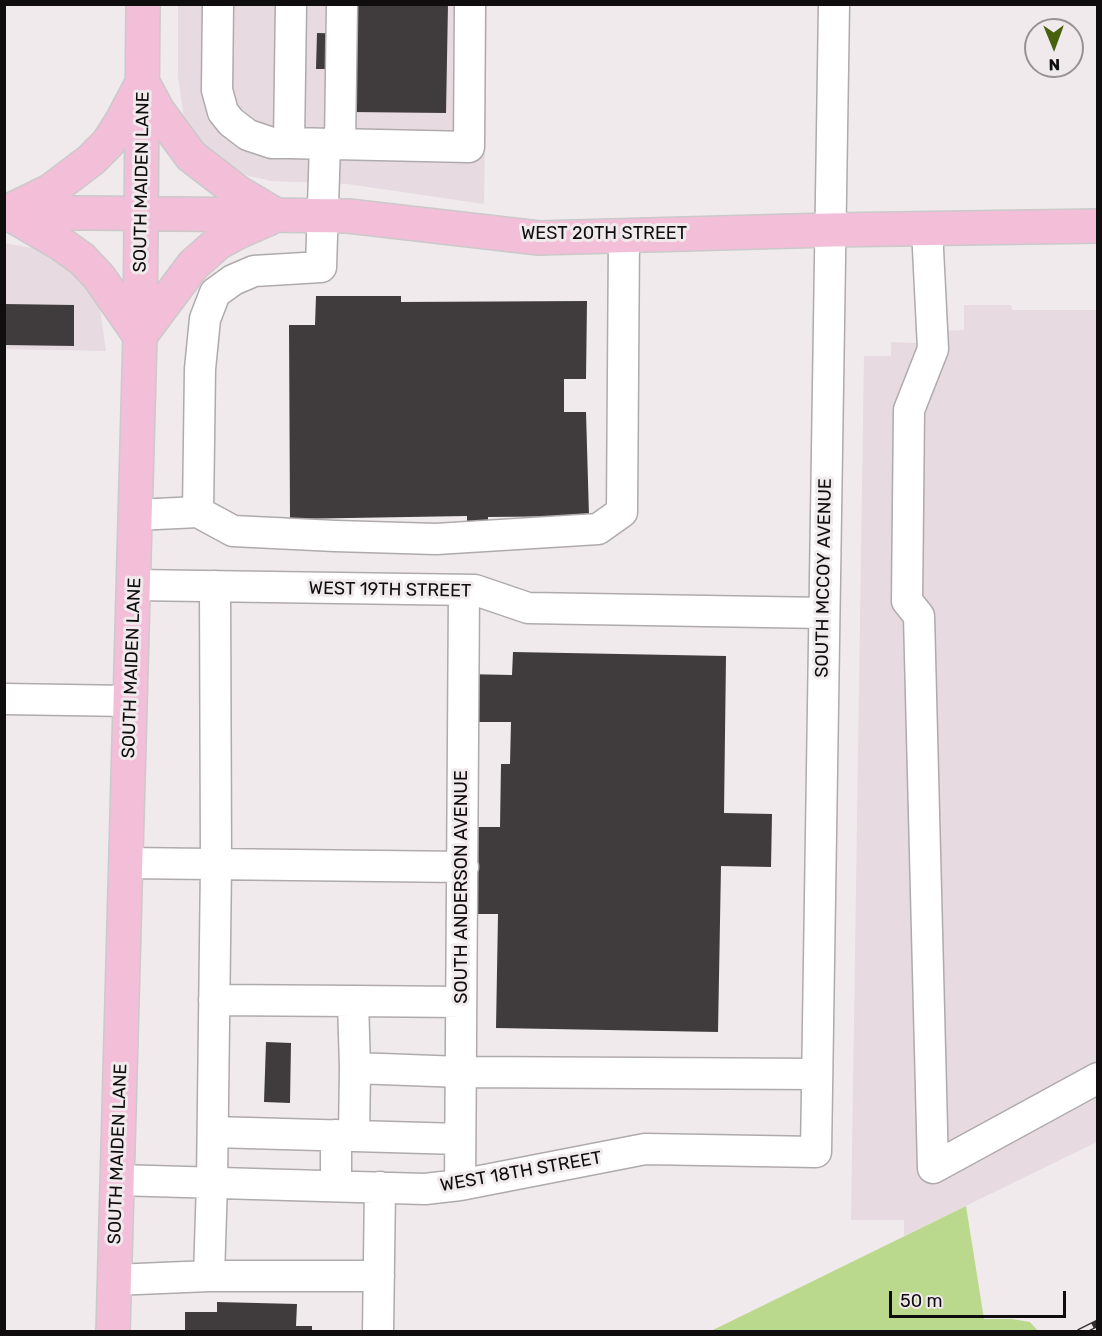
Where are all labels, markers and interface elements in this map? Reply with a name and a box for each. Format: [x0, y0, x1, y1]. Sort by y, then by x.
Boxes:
north arrow [1024, 18, 1084, 78]
text: N [1048, 55, 1060, 74]
street label: SOUTH MAIDEN LANE [130, 91, 154, 273]
street label: WEST 20TH STREET [521, 223, 687, 245]
street label: SOUTH MCCOY AVENUE [811, 478, 837, 678]
street label: SOUTH MAIDEN LANE [118, 577, 146, 759]
street label: WEST 19TH STREET [308, 578, 472, 602]
street label: SOUTH ANDERSON AVENUE [451, 770, 473, 1004]
street label: SOUTH MAIDEN LANE [104, 1063, 132, 1245]
street label: WEST 18TH STREET [439, 1147, 603, 1197]
scale bar [892, 1279, 1069, 1317]
text: 50 m [900, 1290, 943, 1312]

